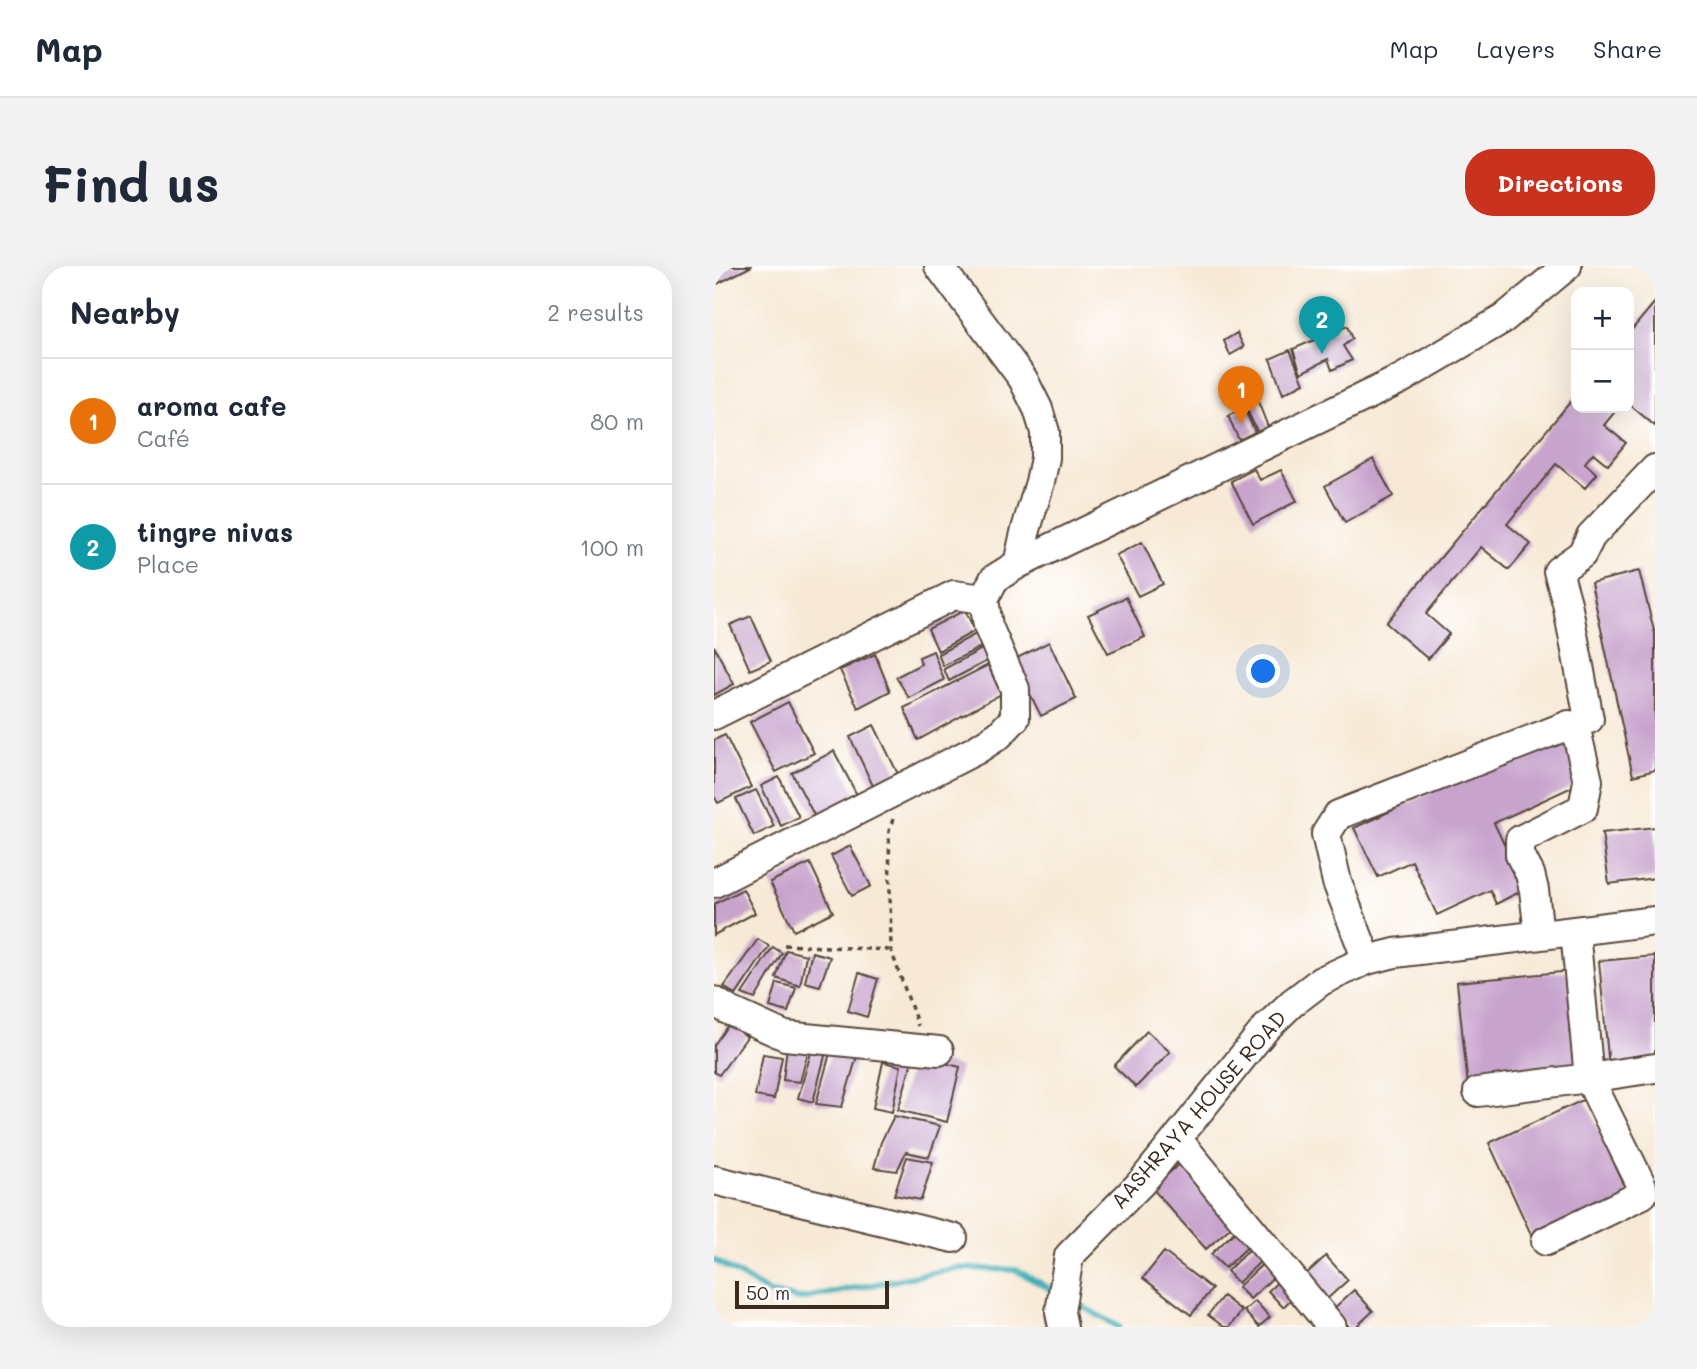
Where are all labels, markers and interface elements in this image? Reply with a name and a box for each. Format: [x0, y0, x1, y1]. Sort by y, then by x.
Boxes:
text: Map [35, 27, 103, 70]
text: Map [1390, 33, 1438, 64]
text: Layers [1476, 33, 1555, 64]
text: Share [1593, 33, 1662, 64]
button: Directions [1465, 149, 1655, 216]
text: Find us [42, 151, 220, 214]
map controls [1571, 287, 1634, 413]
button: + [1571, 287, 1634, 350]
text: Nearby [70, 292, 180, 332]
pin: 2 [1299, 296, 1345, 354]
text: 2 results [547, 297, 644, 327]
button: − [1571, 350, 1634, 413]
pin: 1 [1218, 366, 1264, 424]
text: aroma cafe [137, 389, 286, 423]
text: 1 [88, 406, 98, 436]
text: 80 m [590, 406, 644, 436]
text: Café [137, 423, 190, 453]
text: tingre nivas [137, 515, 293, 549]
text: 2 [87, 532, 99, 562]
text: 100 m [580, 532, 644, 562]
text: Place [137, 549, 199, 579]
your location [1246, 654, 1280, 688]
street label: AASHRAYA HOUSE ROAD [1104, 1004, 1291, 1214]
scale bar [735, 1278, 889, 1310]
text: 50 m [746, 1280, 790, 1305]

